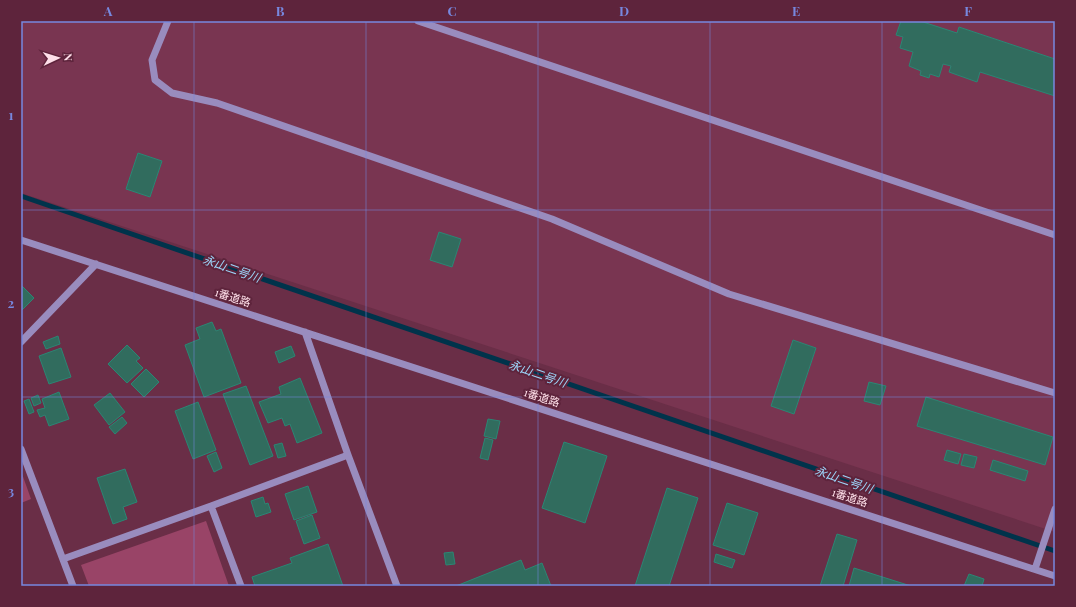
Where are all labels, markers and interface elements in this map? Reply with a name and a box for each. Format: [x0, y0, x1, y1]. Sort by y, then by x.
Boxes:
text: A [103, 2, 113, 19]
text: B [276, 2, 285, 19]
text: C [447, 2, 457, 19]
text: D [619, 2, 629, 19]
text: E [792, 2, 800, 19]
text: F [964, 2, 972, 19]
north arrow [38, 38, 78, 78]
text: N [61, 53, 76, 62]
text: 1 [9, 106, 14, 123]
water label: 永山二号川 [201, 251, 265, 286]
street label: 1番道路 [213, 284, 253, 310]
text: 2 [8, 294, 15, 311]
water label: 永山二号川 [507, 356, 571, 391]
street label: 1番道路 [522, 384, 562, 410]
water label: 永山二号川 [813, 462, 877, 497]
text: 3 [8, 482, 14, 499]
street label: 1番道路 [830, 484, 870, 510]

